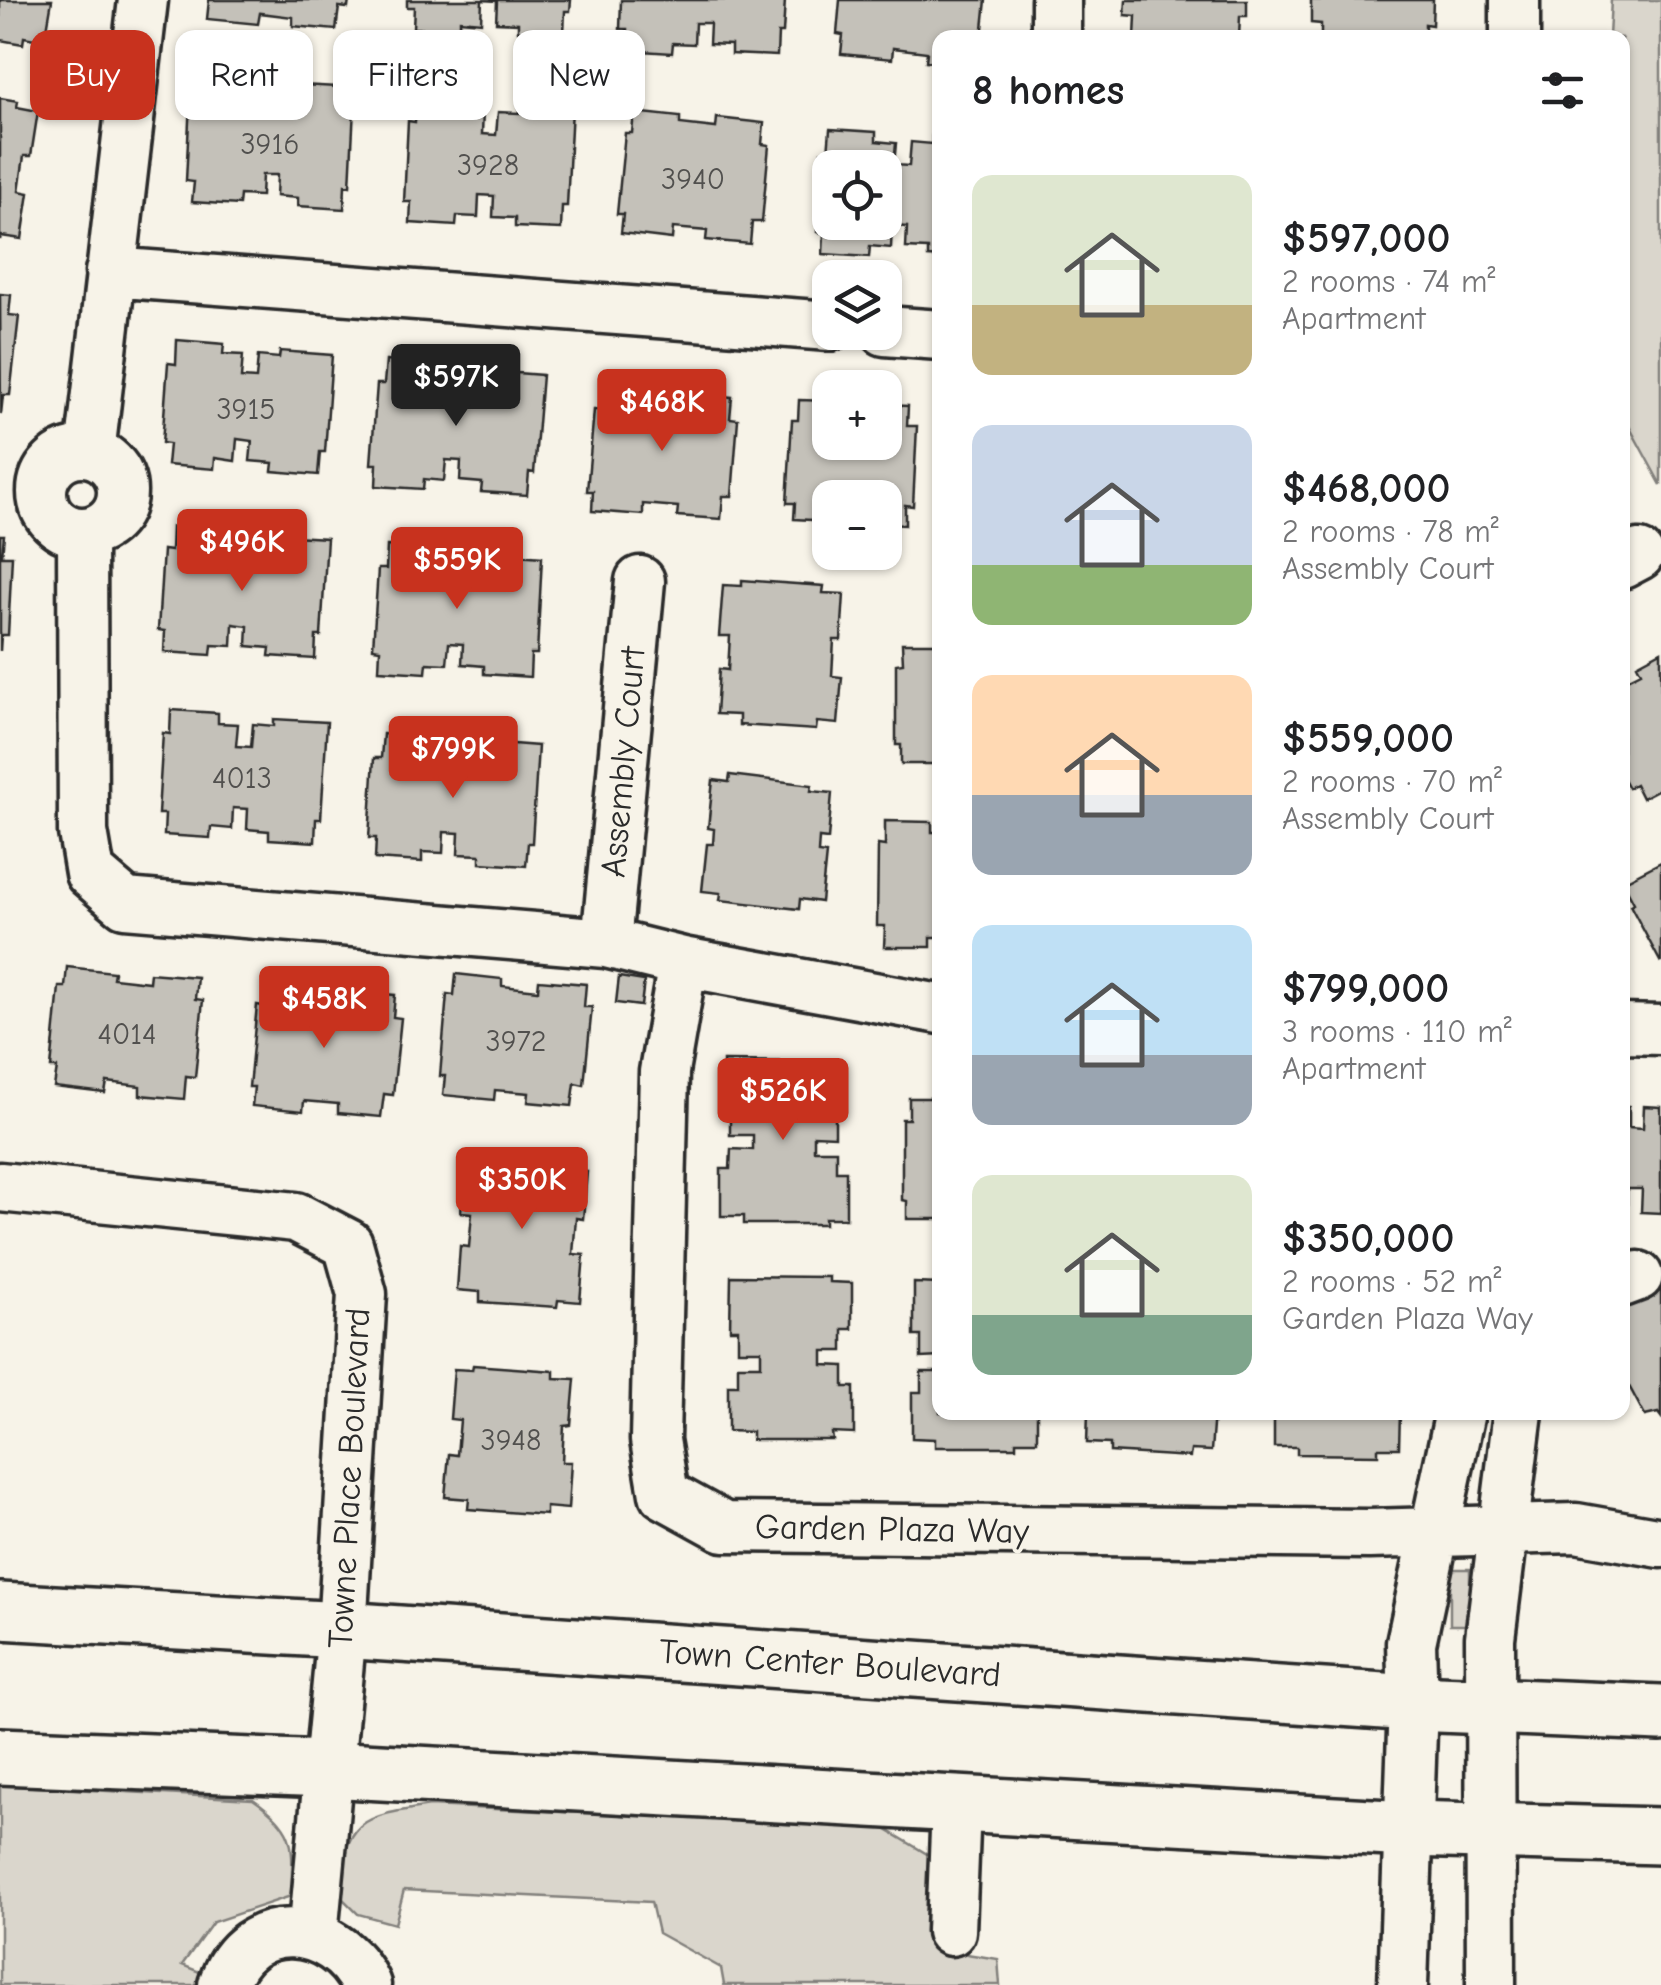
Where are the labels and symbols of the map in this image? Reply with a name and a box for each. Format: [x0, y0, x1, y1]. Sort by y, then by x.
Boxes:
house number: 3916 [240, 127, 300, 162]
house number: 3928 [457, 148, 519, 183]
house number: 3940 [661, 162, 725, 197]
pin: $597K [386, 344, 526, 429]
pin: $468K [592, 369, 732, 454]
house number: 3915 [216, 392, 276, 427]
pin: $496K [172, 509, 312, 594]
pin: $559K [387, 527, 527, 612]
street label: Assembly Court [592, 644, 654, 879]
pin: $799K [383, 716, 523, 801]
house number: 4013 [212, 761, 272, 796]
pin: $458K [254, 966, 394, 1051]
house number: 4014 [97, 1017, 157, 1052]
house number: 3972 [486, 1024, 547, 1059]
pin: $526K [713, 1058, 853, 1143]
pin: $350K [452, 1147, 592, 1232]
street label: Towne Place Boulevard [320, 1307, 378, 1649]
house number: 3948 [480, 1423, 542, 1458]
street label: Garden Plaza Way [755, 1506, 1030, 1552]
street label: Town Center Boulevard [658, 1631, 1002, 1695]

